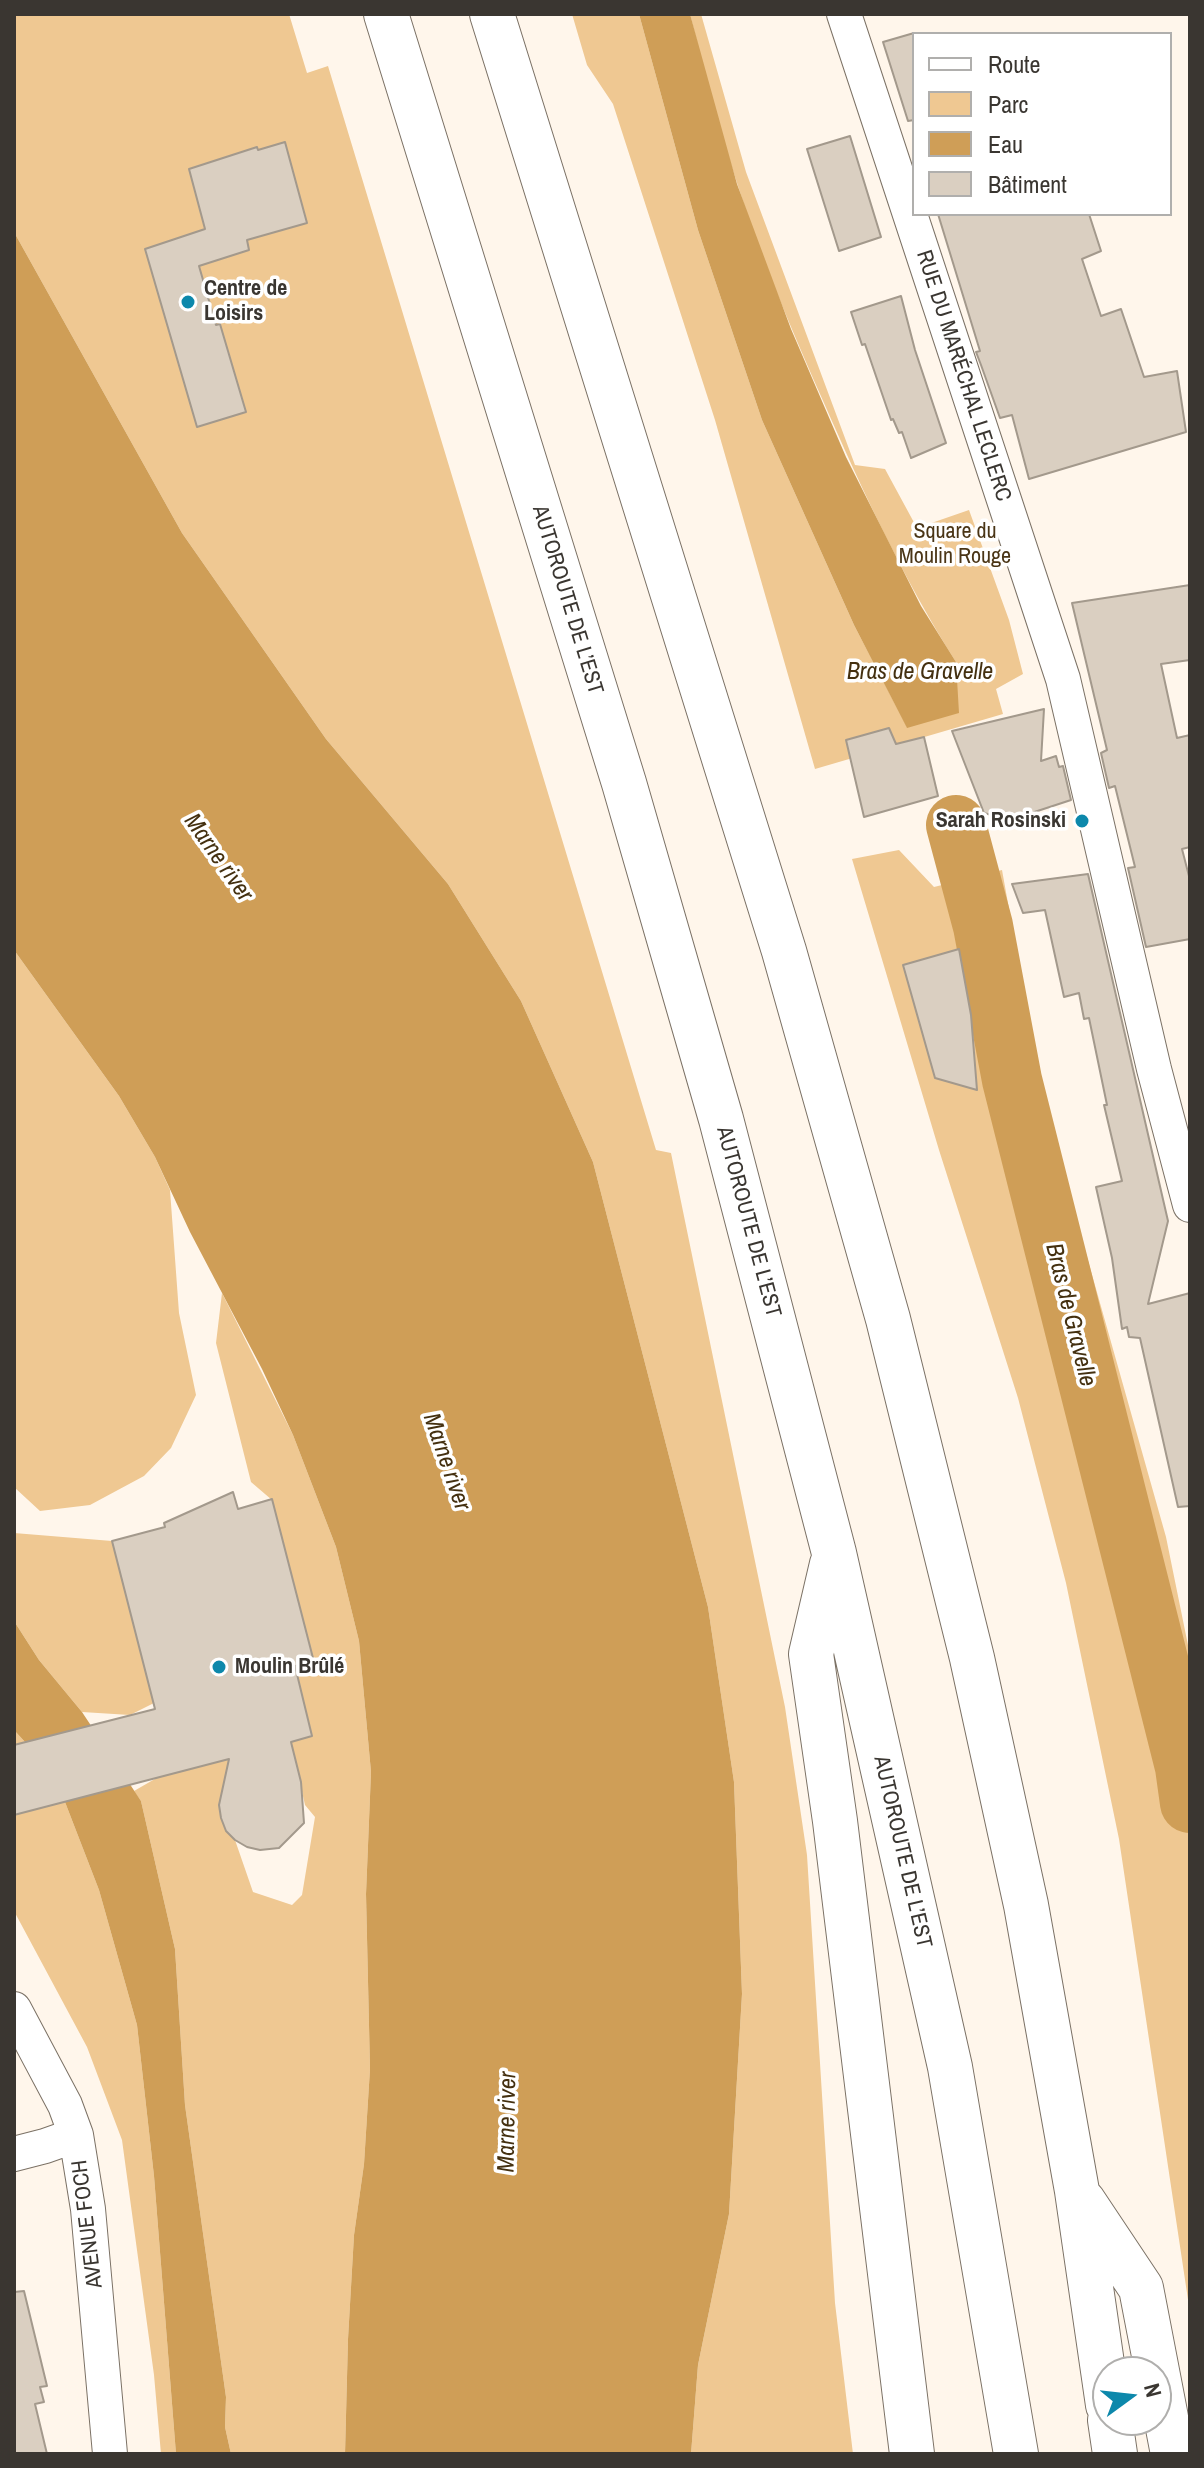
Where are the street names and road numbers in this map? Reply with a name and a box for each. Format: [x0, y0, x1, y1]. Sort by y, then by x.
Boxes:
street label: RUE DU MARÉCHAL LECLERC [910, 247, 1016, 505]
street label: AUTOROUTE DE L’EST [526, 502, 608, 698]
street label: AUTOROUTE DE L’EST [710, 1124, 786, 1320]
street label: AUTOROUTE DE L’EST [867, 1753, 937, 1951]
street label: AVENUE FOCH [67, 2158, 109, 2290]

